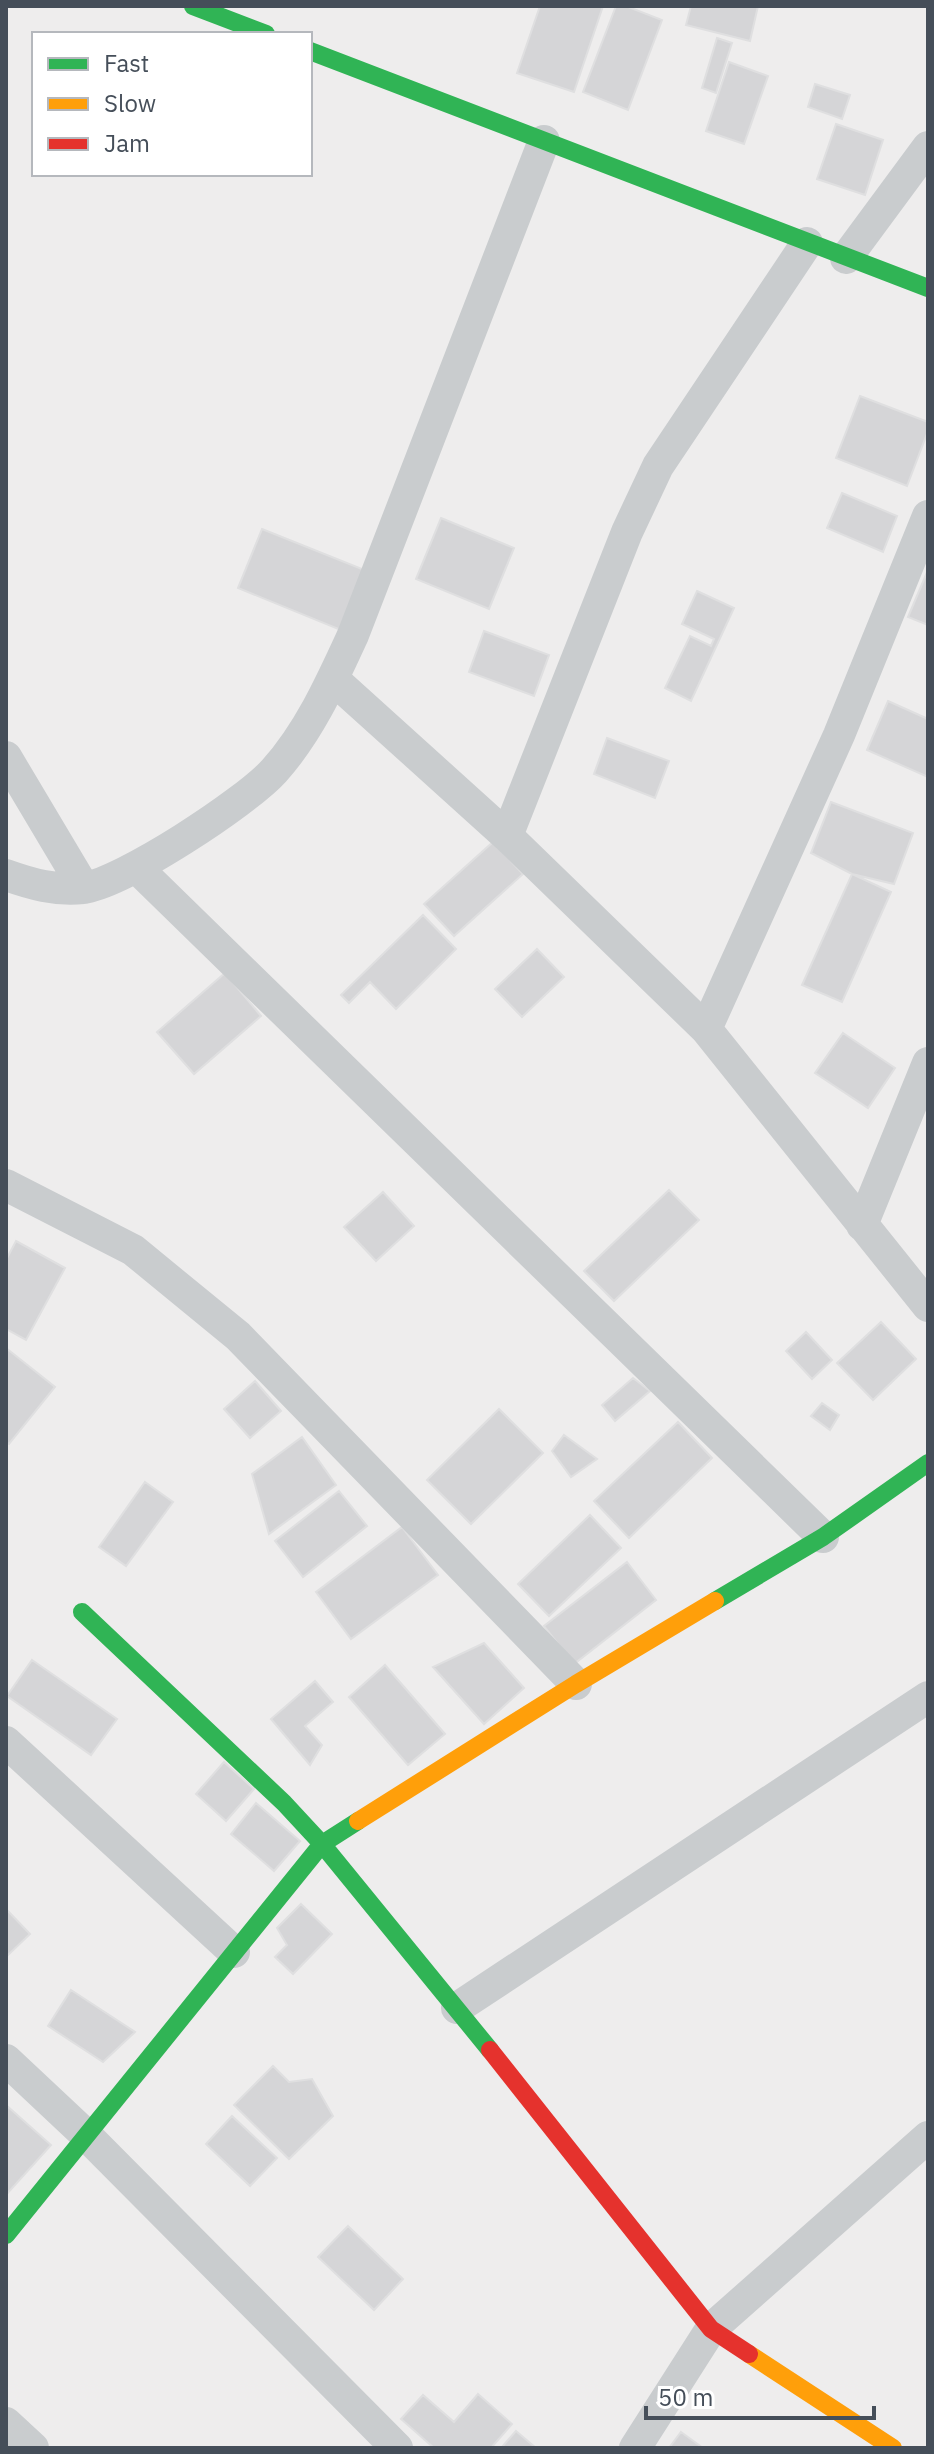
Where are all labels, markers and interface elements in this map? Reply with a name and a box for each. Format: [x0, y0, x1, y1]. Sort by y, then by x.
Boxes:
legend [32, 32, 312, 176]
text: Fast [104, 47, 149, 79]
text: Slow [104, 87, 156, 119]
text: Jam [104, 127, 150, 159]
scale bar [646, 2370, 874, 2420]
text: 50 m [658, 2381, 713, 2413]

